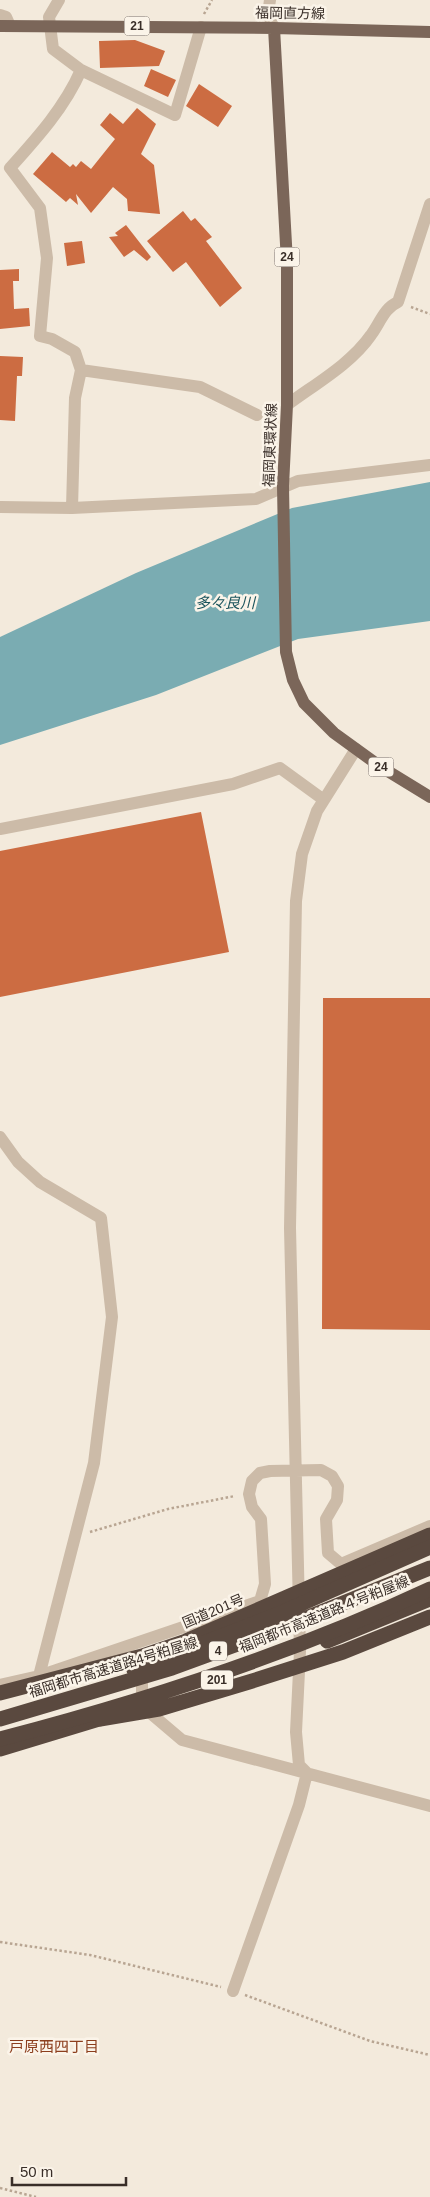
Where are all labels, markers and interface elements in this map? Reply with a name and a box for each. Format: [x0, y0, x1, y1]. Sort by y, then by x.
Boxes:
street label: 福岡直方線 [255, 4, 325, 22]
road number: 21 [124, 16, 150, 36]
road number: 24 [274, 248, 300, 266]
street label: 福岡東環状線 [261, 403, 279, 487]
water label: 多々良川 [195, 594, 257, 611]
road number: 24 [368, 758, 394, 776]
street label: 福岡都市高速道路４号粕屋線 [237, 1572, 411, 1656]
street label: 国道201号 [180, 1591, 246, 1631]
street label: 福岡都市高速道路4号粕屋線 [27, 1634, 199, 1700]
road number: 4 [209, 1642, 227, 1660]
road number: 201 [201, 1670, 233, 1690]
district label: 戸原西四丁目 [9, 2038, 99, 2055]
scale bar [12, 2154, 126, 2186]
text: 50 m [20, 2163, 53, 2180]

